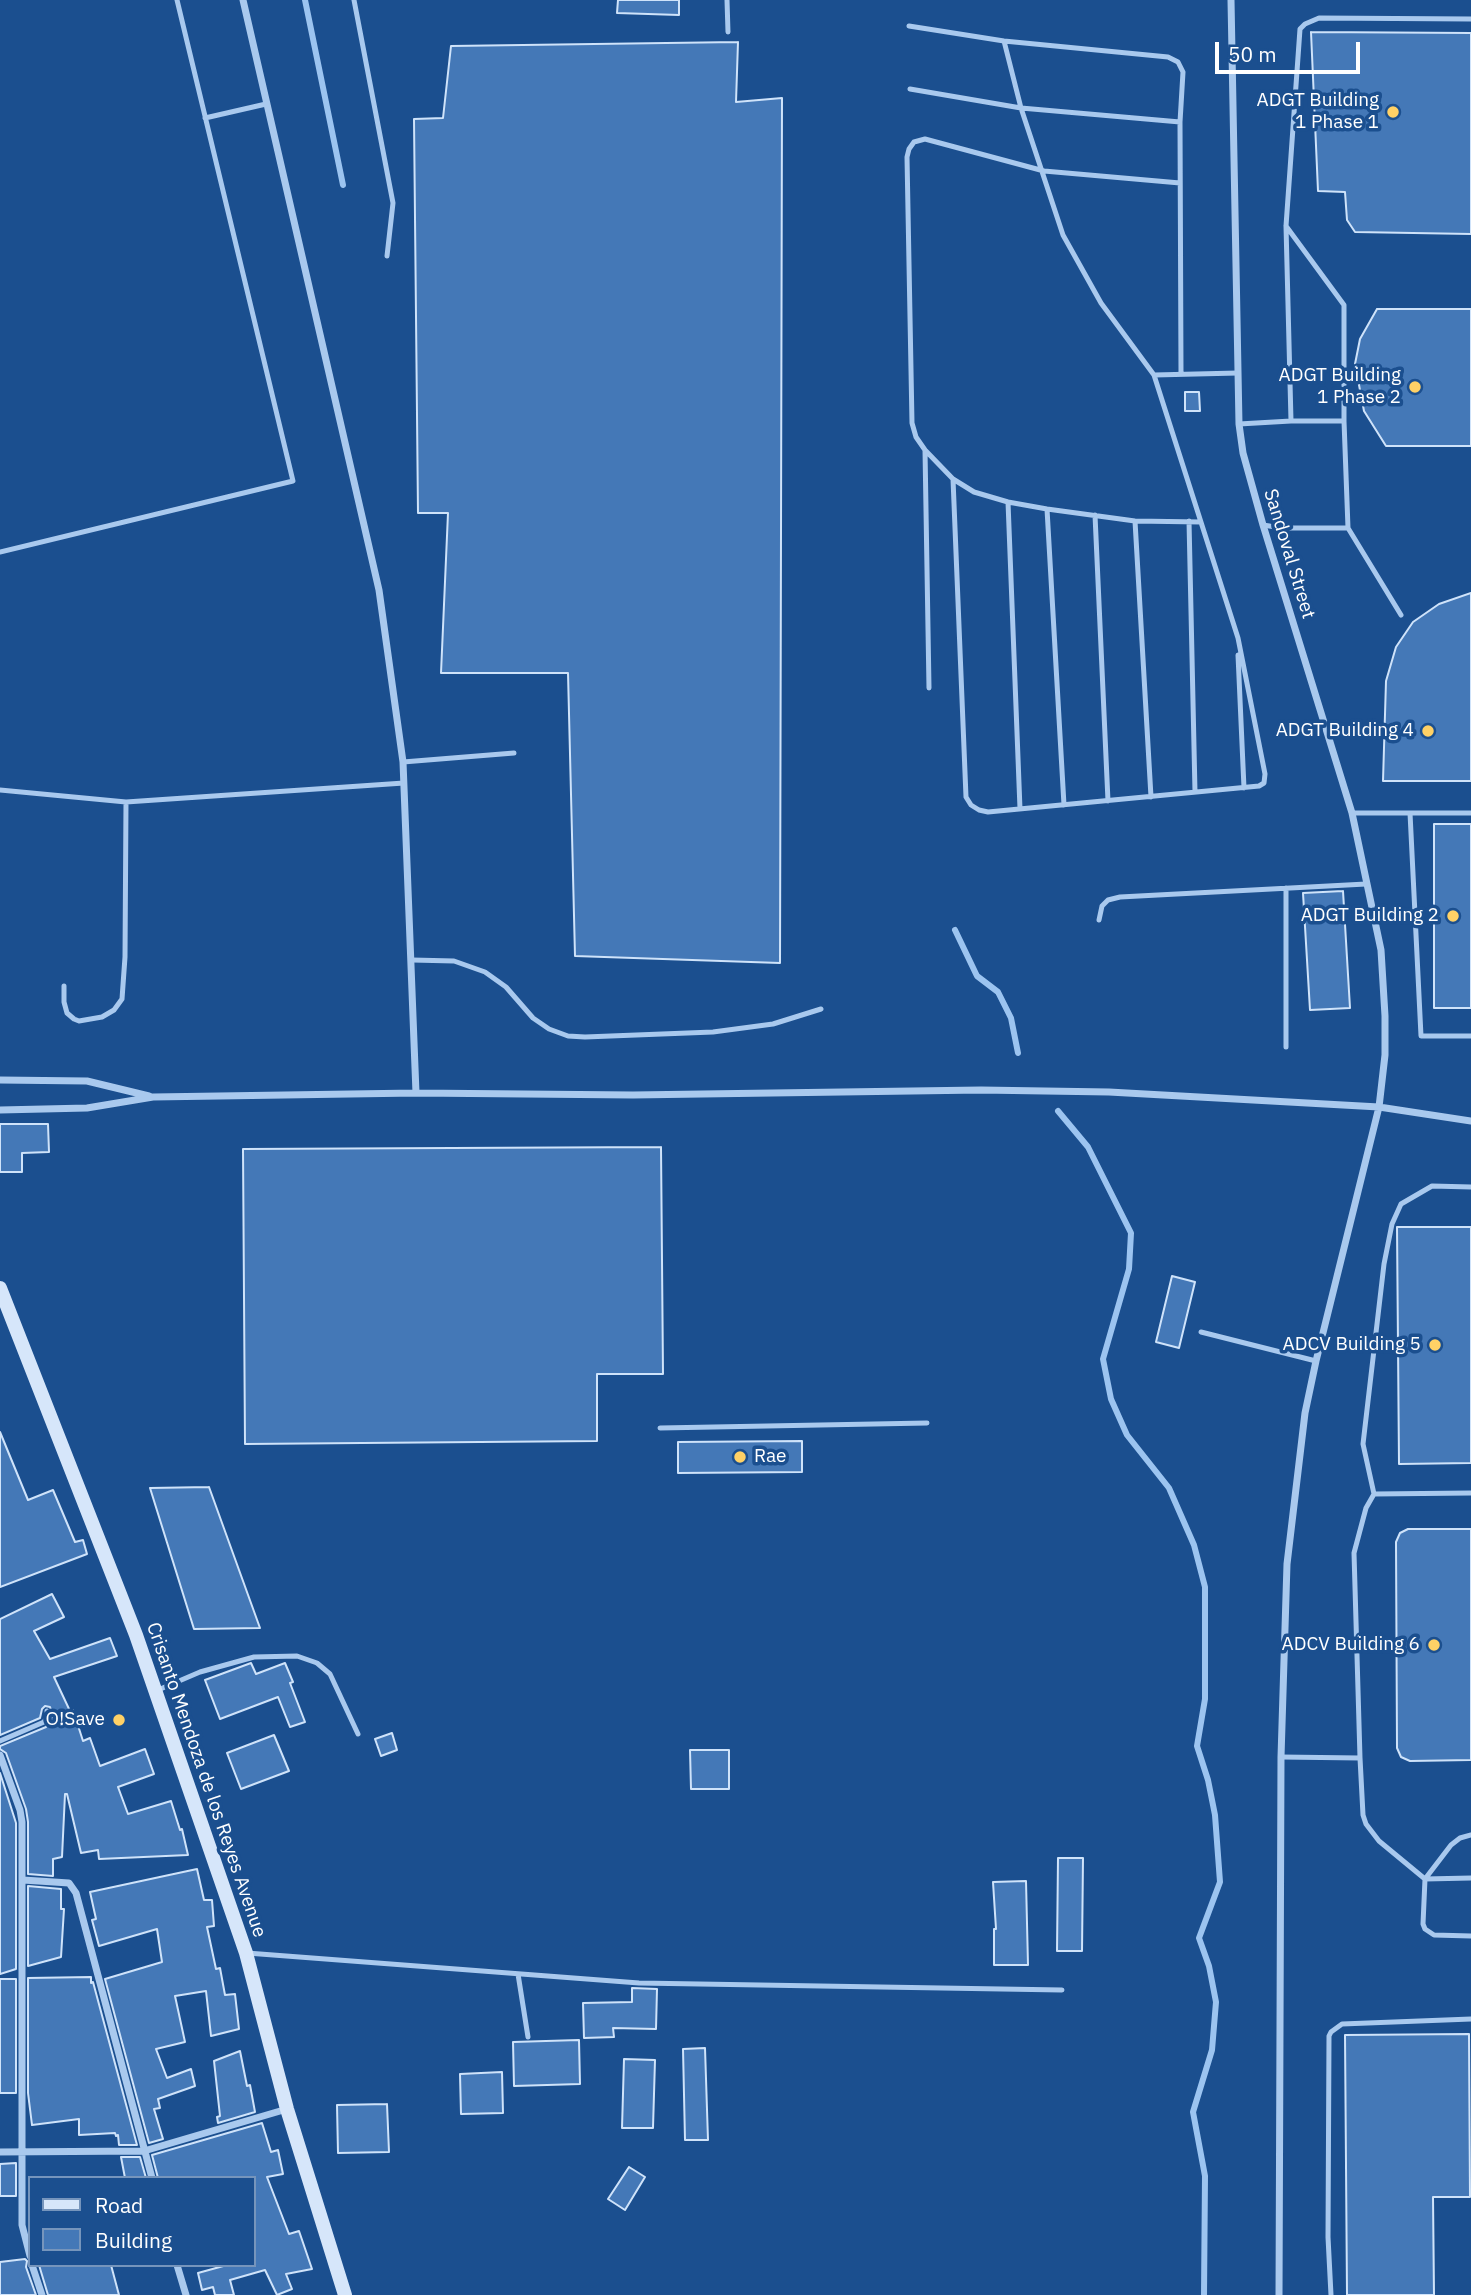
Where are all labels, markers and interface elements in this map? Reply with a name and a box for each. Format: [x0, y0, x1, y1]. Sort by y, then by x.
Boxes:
scale bar [1219, 28, 1364, 72]
text: 50 m [1228, 40, 1277, 68]
place label: ADGT Building 1 Phase 1 [1257, 90, 1379, 134]
marker: ADGT Building 1 Phase 1 [1385, 104, 1401, 120]
place label: ADGT Building 1 Phase 2 [1279, 365, 1401, 409]
marker: ADGT Building 1 Phase 2 [1407, 379, 1423, 395]
street label: Sandoval Street [1258, 486, 1320, 622]
place label: ADGT Building 4 [1276, 720, 1414, 742]
marker: ADGT Building 4 [1420, 723, 1436, 739]
place label: ADGT Building 2 [1301, 905, 1439, 927]
marker: ADGT Building 2 [1445, 908, 1461, 924]
place label: ADCV Building 5 [1283, 1334, 1421, 1356]
marker: ADCV Building 5 [1427, 1337, 1443, 1353]
place label: Rae [754, 1446, 787, 1468]
marker: Rae [732, 1449, 748, 1465]
street label: Crisanto Mendoza de los Reyes Avenue [141, 1619, 271, 1941]
place label: ADCV Building 6 [1282, 1634, 1420, 1656]
marker: ADCV Building 6 [1426, 1637, 1442, 1653]
place label: O!Save [45, 1709, 105, 1731]
marker: O!Save [111, 1712, 127, 1728]
legend [28, 2176, 256, 2267]
text: Road [95, 2191, 143, 2219]
text: Building [95, 2226, 172, 2254]

